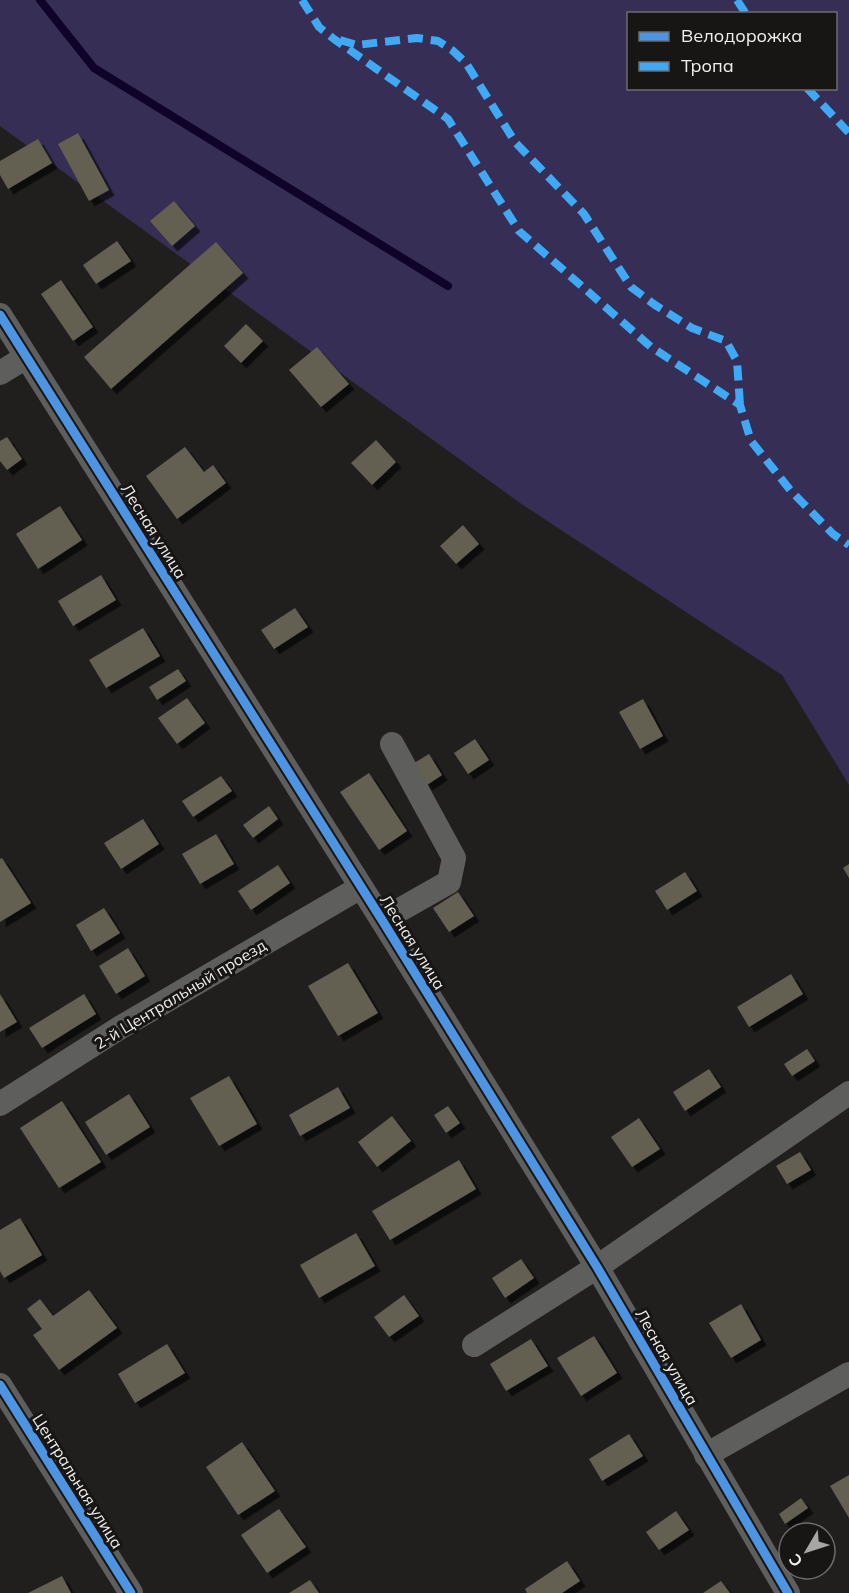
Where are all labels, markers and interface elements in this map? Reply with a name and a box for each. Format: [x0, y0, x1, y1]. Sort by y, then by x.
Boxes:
legend [627, 12, 837, 90]
text: Велодорожка [681, 24, 802, 47]
text: Тропа [681, 54, 734, 77]
street label: Лесная улица [117, 480, 191, 582]
street label: Лесная улица [376, 891, 450, 993]
street label: 2-й Центральный проезд [90, 935, 270, 1053]
street label: Лесная улица [631, 1305, 703, 1409]
street label: Центральная улица [28, 1410, 128, 1552]
north arrow [777, 1521, 837, 1581]
text: С [784, 1550, 807, 1571]

